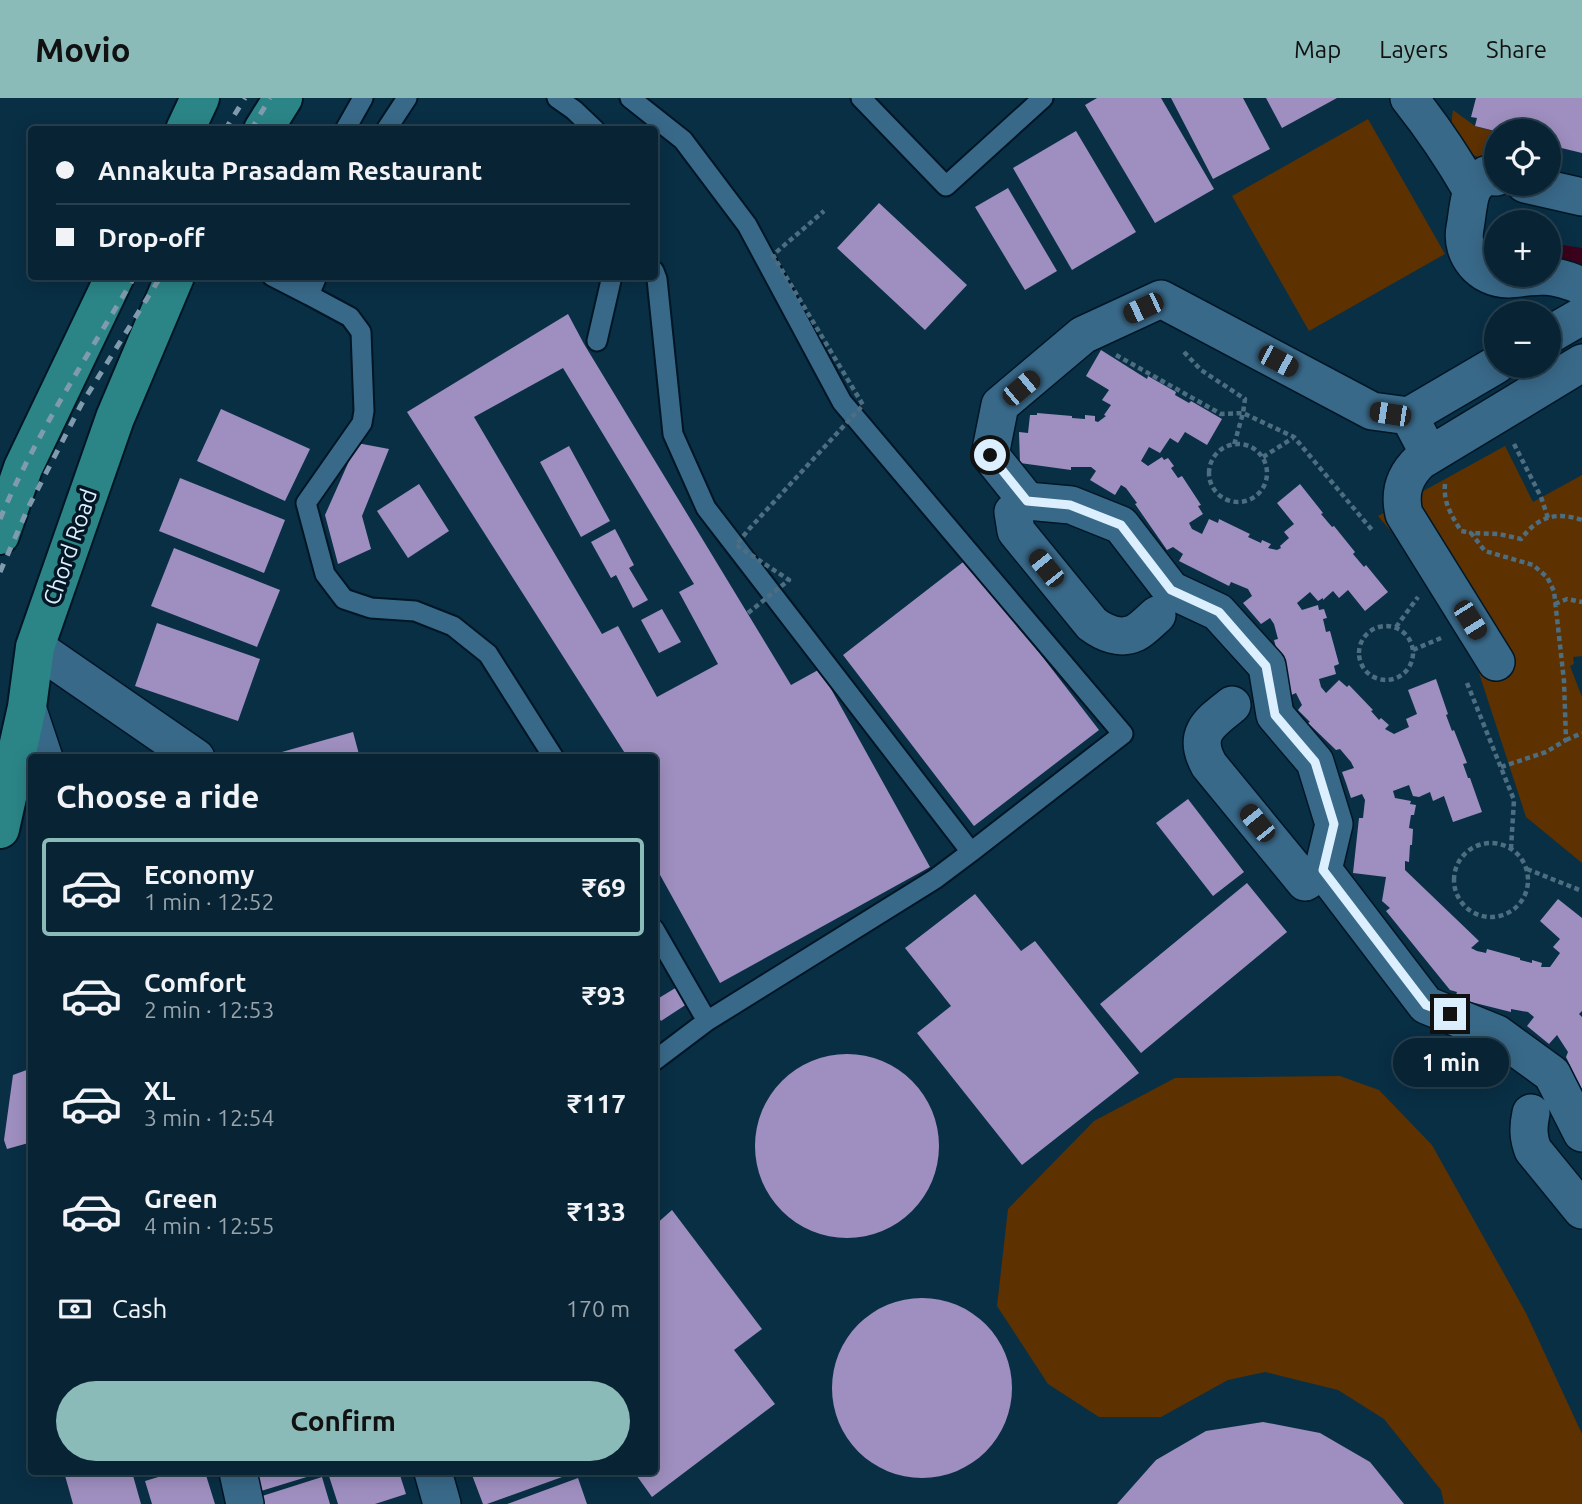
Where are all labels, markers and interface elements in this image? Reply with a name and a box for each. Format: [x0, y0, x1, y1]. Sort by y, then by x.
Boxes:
text: Movio [35, 31, 131, 68]
text: Map [1294, 36, 1341, 63]
text: Layers [1379, 36, 1448, 63]
text: Share [1486, 36, 1547, 63]
map controls [1484, 119, 1561, 378]
button: locate [1484, 119, 1561, 196]
text: Annakuta Prasadam Restaurant [98, 156, 482, 185]
button: + [1484, 210, 1561, 287]
text: Drop-off [98, 223, 205, 252]
car [1120, 290, 1167, 326]
button: − [1484, 301, 1561, 378]
car [1255, 342, 1302, 380]
car [999, 366, 1044, 410]
car [1368, 400, 1413, 428]
route start [974, 439, 1006, 471]
street label: Chord Road [38, 486, 101, 608]
car [1025, 545, 1068, 591]
car [1450, 597, 1491, 643]
text: Choose a ride [56, 778, 259, 814]
car [1236, 800, 1279, 846]
icon: car [60, 856, 123, 919]
text: Economy [144, 860, 254, 889]
text: ₹69 [582, 873, 626, 902]
text: 1 min · 12:52 [144, 889, 275, 914]
icon: car [60, 964, 123, 1027]
text: Comfort [144, 968, 247, 997]
text: ₹93 [582, 981, 626, 1010]
text: 2 min · 12:53 [144, 997, 275, 1022]
route end [1434, 998, 1466, 1030]
callout: 1 min [1392, 1038, 1508, 1088]
text: 1 min [1422, 1050, 1480, 1075]
icon: car [60, 1072, 123, 1135]
text: XL [144, 1076, 175, 1105]
text: ₹117 [567, 1089, 626, 1118]
text: 3 min · 12:54 [144, 1105, 275, 1130]
icon: car [60, 1180, 123, 1243]
text: Green [144, 1184, 218, 1213]
text: ₹133 [567, 1197, 626, 1226]
text: 4 min · 12:55 [144, 1213, 275, 1238]
icon: cash [56, 1290, 94, 1328]
text: Cash [112, 1294, 167, 1323]
text: 170 m [566, 1296, 630, 1321]
button: Confirm [56, 1381, 630, 1461]

